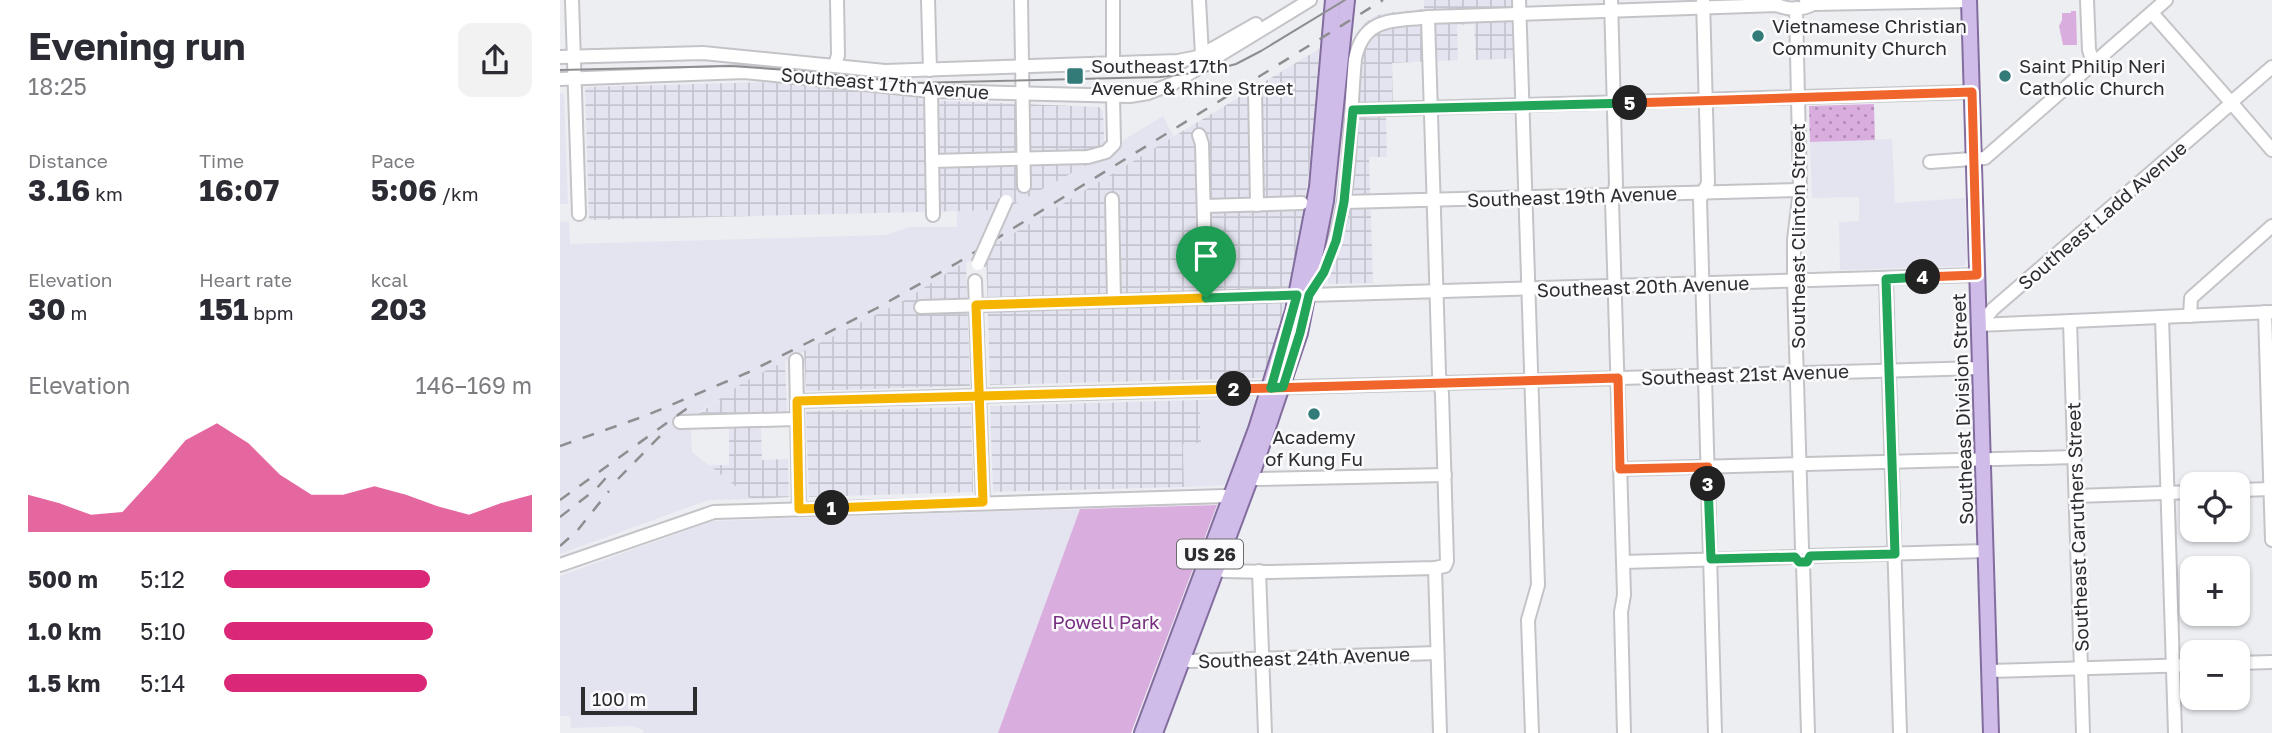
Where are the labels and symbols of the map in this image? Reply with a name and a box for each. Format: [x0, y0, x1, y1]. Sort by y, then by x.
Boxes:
place label: Vietnamese Christian Community Church [1772, 14, 1967, 59]
marker: Vietnamese Christian Community Church [1750, 28, 1766, 44]
place label: Southeast 17th Avenue & Rhine Street [1091, 54, 1294, 99]
place label: Saint Philip Neri Catholic Church [2019, 54, 2166, 99]
street label: Southeast 17th Avenue [780, 62, 990, 104]
marker: Southeast 17th Avenue & Rhine Street [1065, 66, 1085, 86]
marker: Saint Philip Neri Catholic Church [1997, 68, 2013, 84]
pin: 5 [1612, 86, 1648, 120]
street label: Southeast Clinton Street [1786, 123, 1809, 349]
street label: Southeast Ladd Avenue [2013, 136, 2191, 294]
street label: Southeast 19th Avenue [1466, 181, 1678, 211]
pin [1176, 226, 1236, 298]
pin: 4 [1906, 260, 1940, 294]
street label: Southeast 20th Avenue [1536, 271, 1750, 301]
street label: Southeast Division Street [1946, 293, 1978, 525]
street label: Southeast 21st Avenue [1641, 359, 1849, 389]
pin: 2 [1216, 372, 1252, 406]
street label: Southeast Caruthers Street [2061, 402, 2093, 652]
marker: Academy of Kung Fu [1306, 406, 1322, 422]
place label: Academy of Kung Fu [1265, 425, 1363, 470]
pin: 3 [1690, 466, 1726, 502]
pin: 1 [814, 490, 850, 526]
road number: US 26 [1177, 540, 1243, 568]
park label: Powell Park [1052, 610, 1160, 633]
street label: Southeast 24th Avenue [1198, 642, 1410, 672]
scale bar [581, 684, 696, 716]

